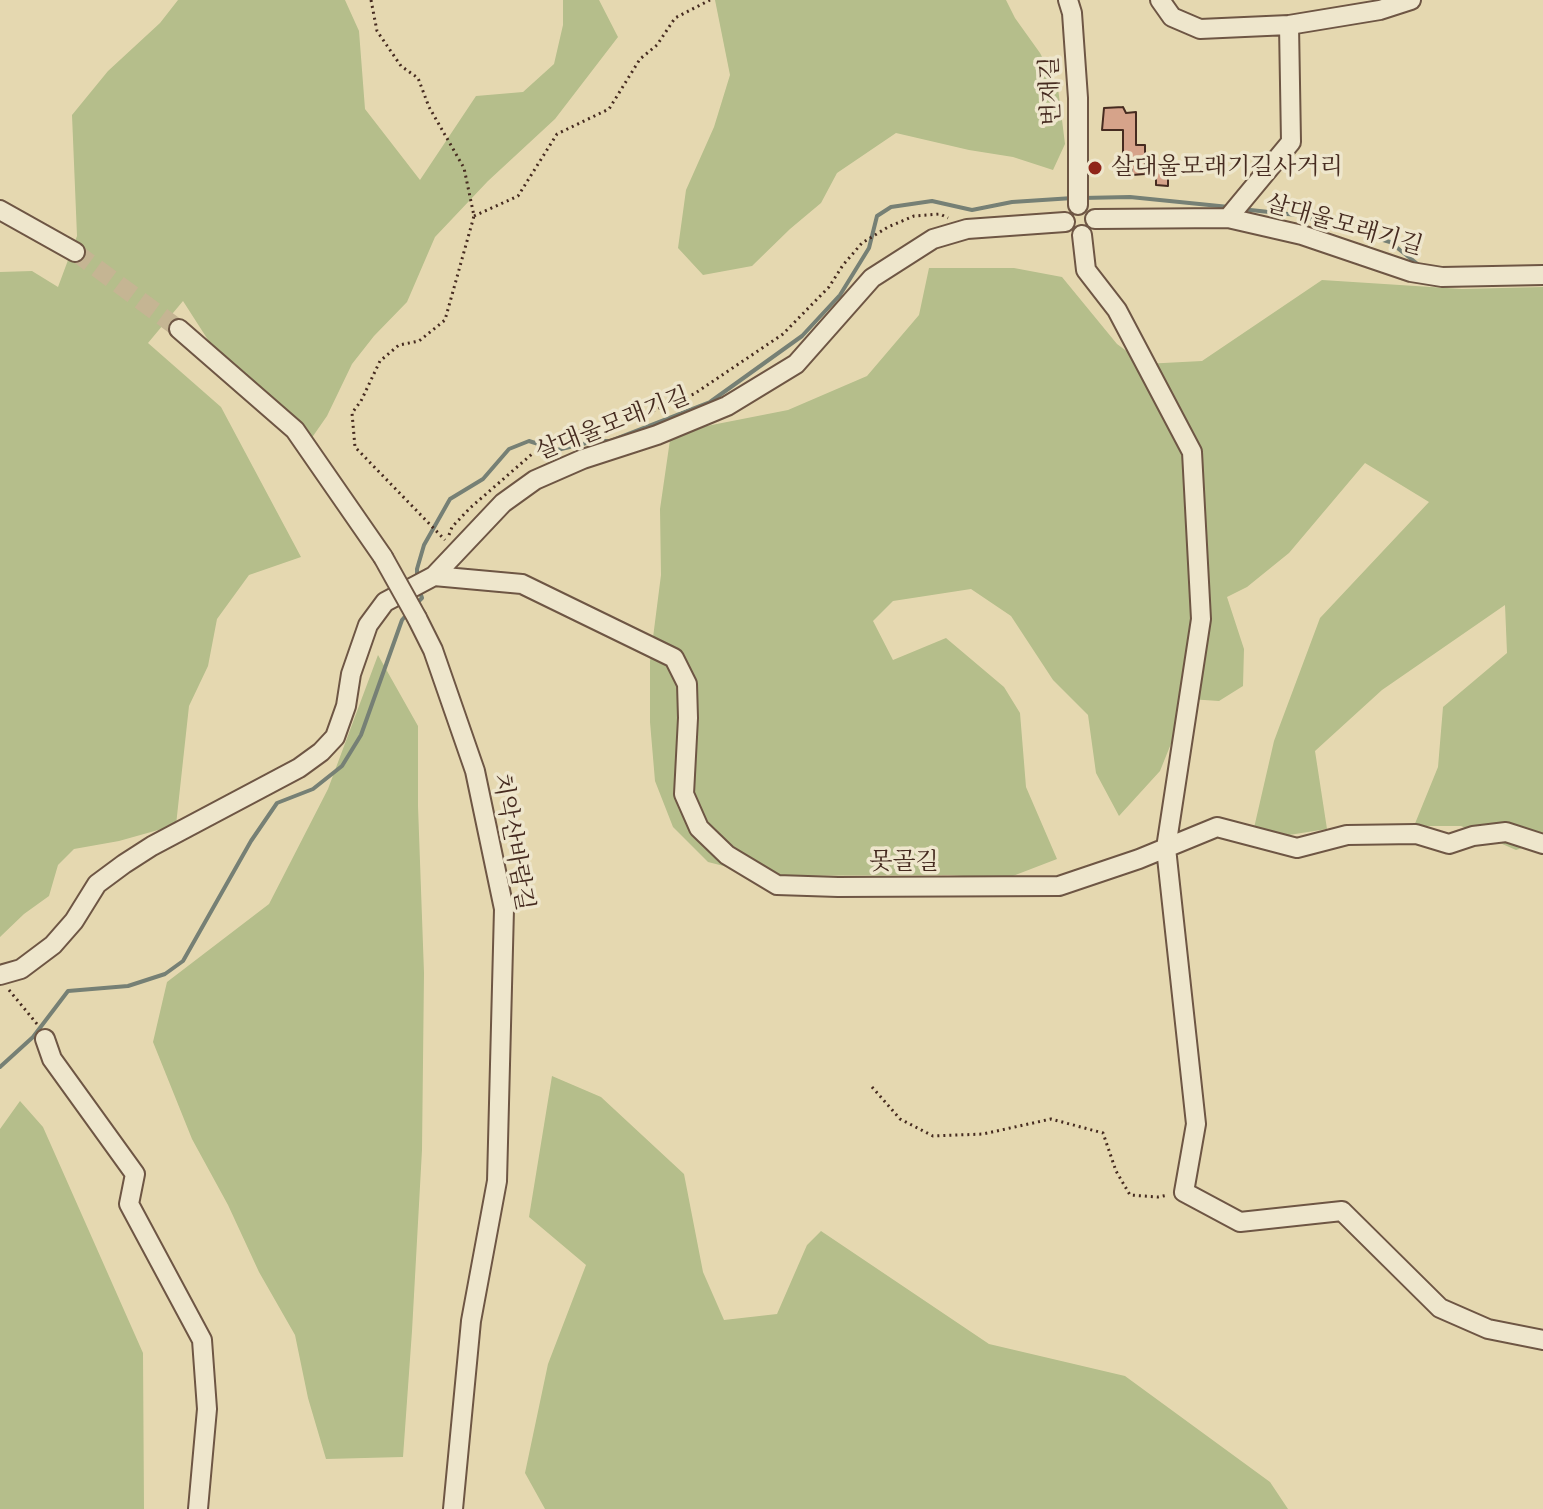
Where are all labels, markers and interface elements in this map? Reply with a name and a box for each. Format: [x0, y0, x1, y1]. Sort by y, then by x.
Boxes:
street label: 번재길 [1036, 56, 1068, 126]
place label: 살대울모래기길사거리 [1111, 154, 1343, 182]
marker: 살대울모래기길사거리 [1086, 159, 1104, 177]
street label: 살대울모래기길 [1262, 190, 1426, 262]
street label: 살대울모래기길 [532, 382, 694, 468]
street label: 치악산바람길 [486, 771, 538, 913]
street label: 못골길 [869, 849, 939, 877]

